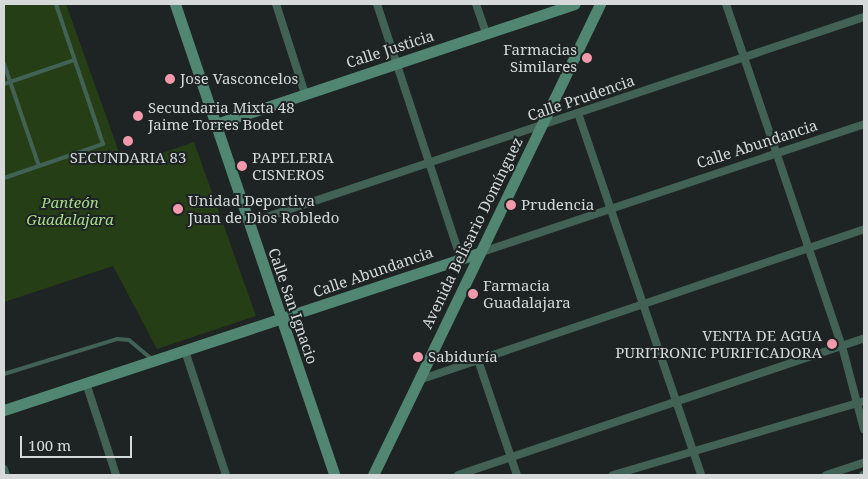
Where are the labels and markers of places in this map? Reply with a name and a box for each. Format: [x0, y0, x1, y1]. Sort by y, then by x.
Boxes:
place label: Farmacias Similares [503, 40, 577, 75]
marker: Farmacias Similares [581, 52, 593, 64]
place label: Jose Vasconcelos [180, 70, 298, 88]
marker: Jose Vasconcelos [164, 73, 176, 85]
place label: Secundaria Mixta 48 Jaime Torres Bodet [148, 98, 295, 133]
marker: Secundaria Mixta 48 Jaime Torres Bodet [132, 110, 144, 122]
marker: SECUNDARIA 83 [122, 135, 134, 147]
place label: PAPELERIA CISNEROS [252, 148, 334, 183]
place label: SECUNDARIA 83 [70, 149, 186, 167]
marker: PAPELERIA CISNEROS [236, 160, 248, 172]
place label: Unidad Deportiva Juan de Dios Robledo [188, 191, 339, 226]
place label: Prudencia [521, 196, 594, 214]
marker: Prudencia [505, 199, 517, 211]
marker: Unidad Deportiva Juan de Dios Robledo [172, 203, 184, 215]
place label: Farmacia Guadalajara [483, 276, 571, 311]
marker: Farmacia Guadalajara [467, 288, 479, 300]
place label: VENTA DE AGUA PURITRONIC PURIFICADORA [615, 326, 822, 361]
marker: VENTA DE AGUA PURITRONIC PURIFICADORA [826, 338, 838, 350]
place label: Sabiduría [428, 348, 498, 366]
marker: Sabiduría [412, 351, 424, 363]

